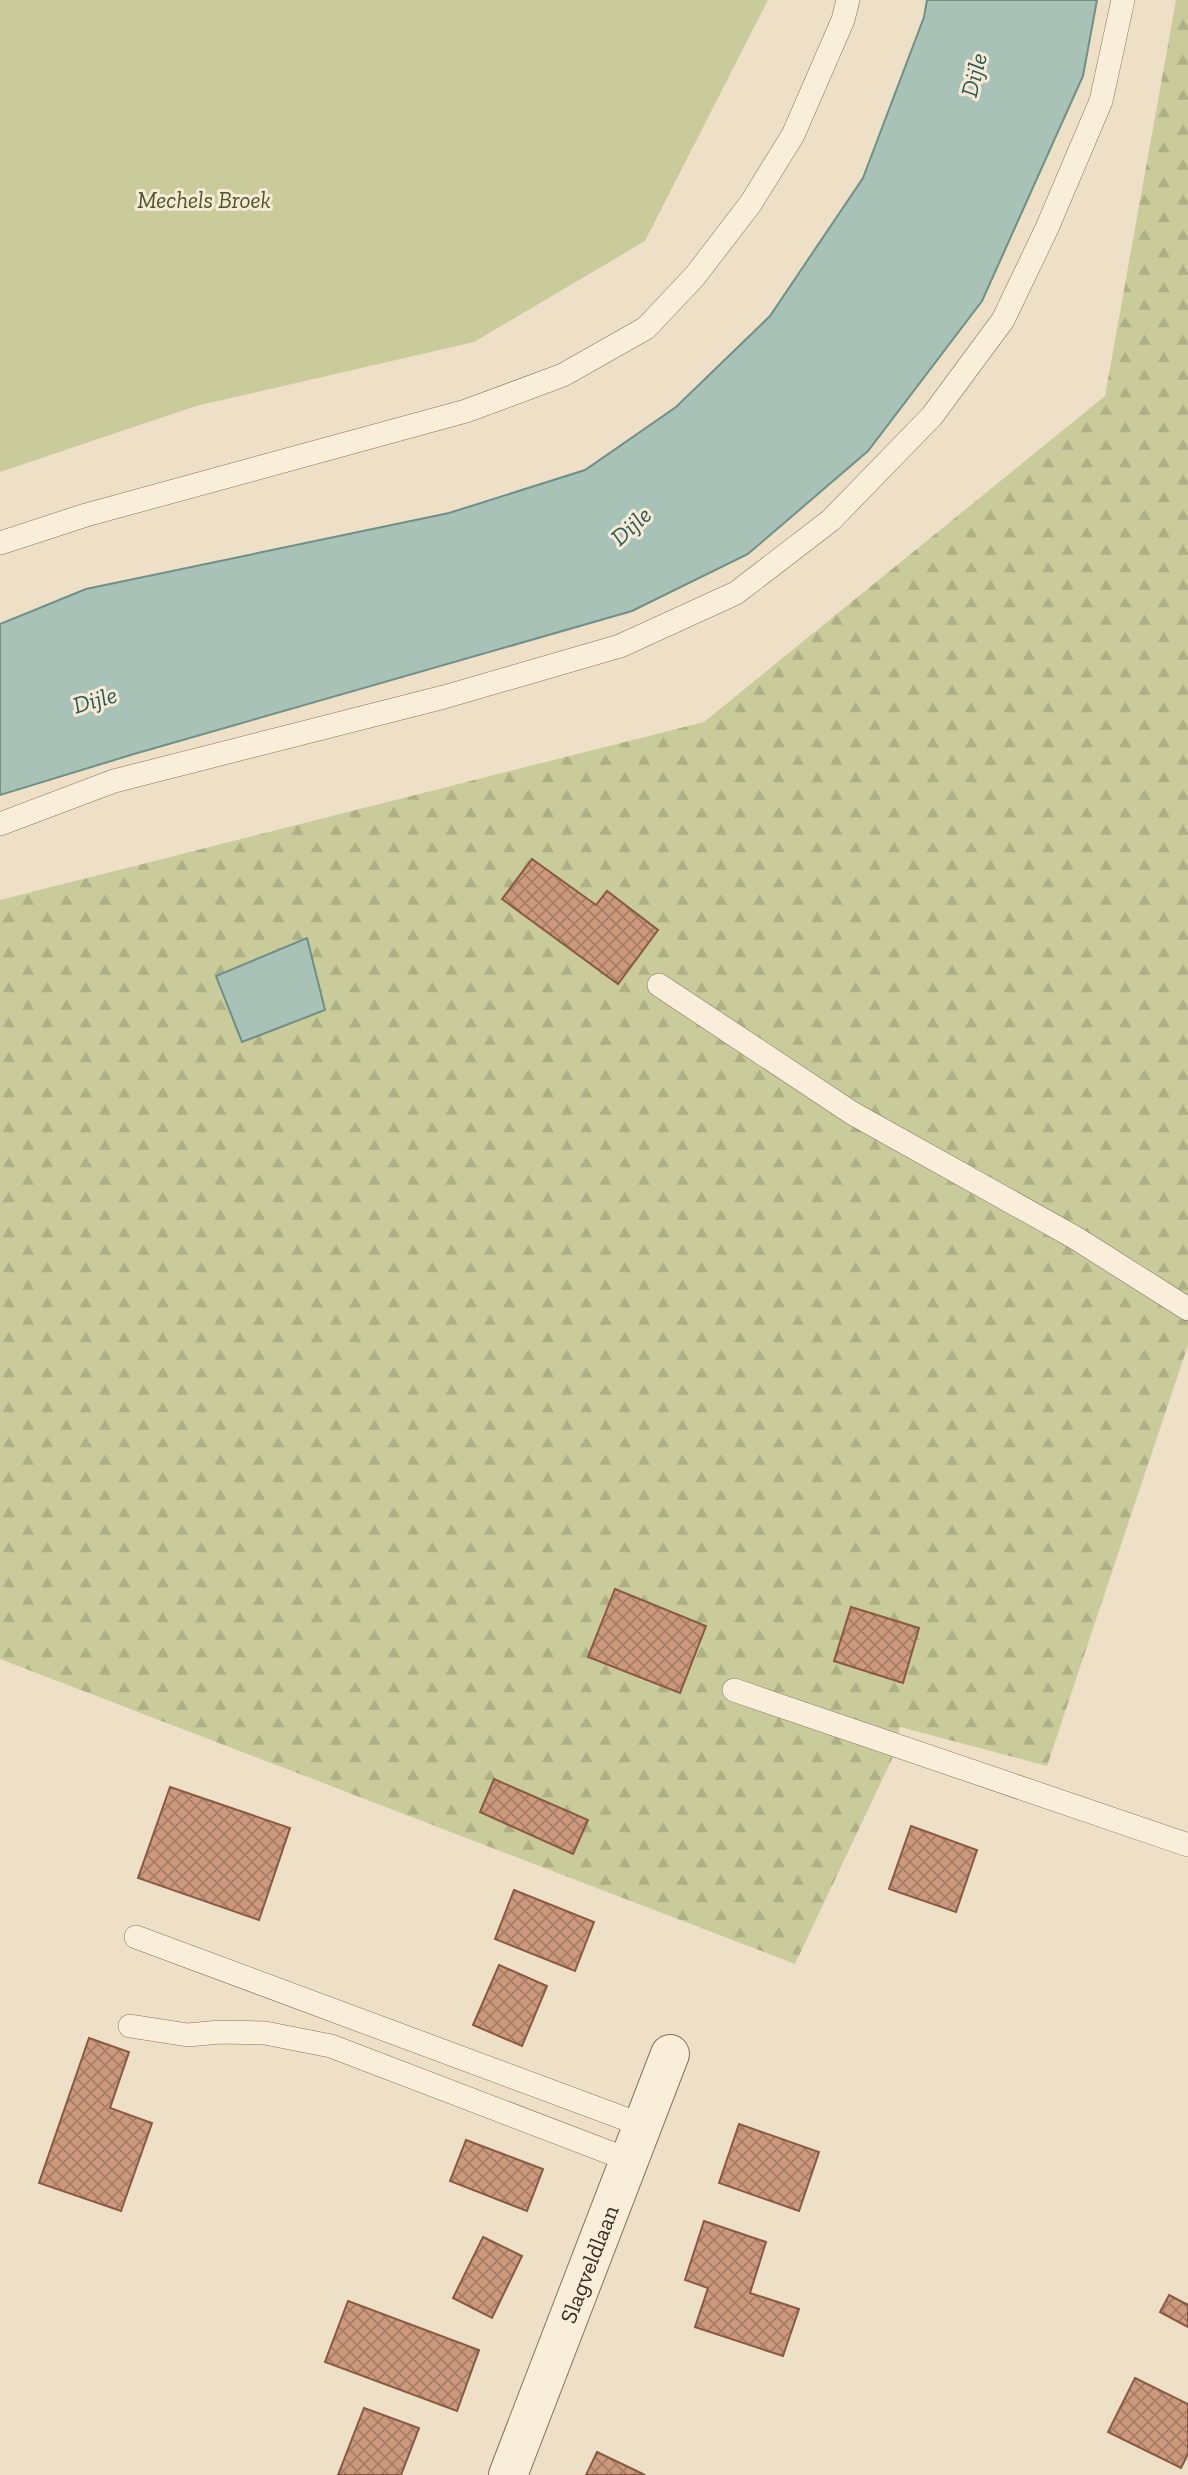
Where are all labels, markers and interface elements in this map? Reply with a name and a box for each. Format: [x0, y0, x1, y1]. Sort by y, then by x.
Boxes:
water label: Dijle [954, 50, 993, 100]
park label: Mechels Broek [137, 186, 271, 214]
water label: Dijle [604, 500, 657, 551]
water label: Dijle [69, 679, 120, 720]
street label: Slagveldlaan [554, 2201, 625, 2327]

